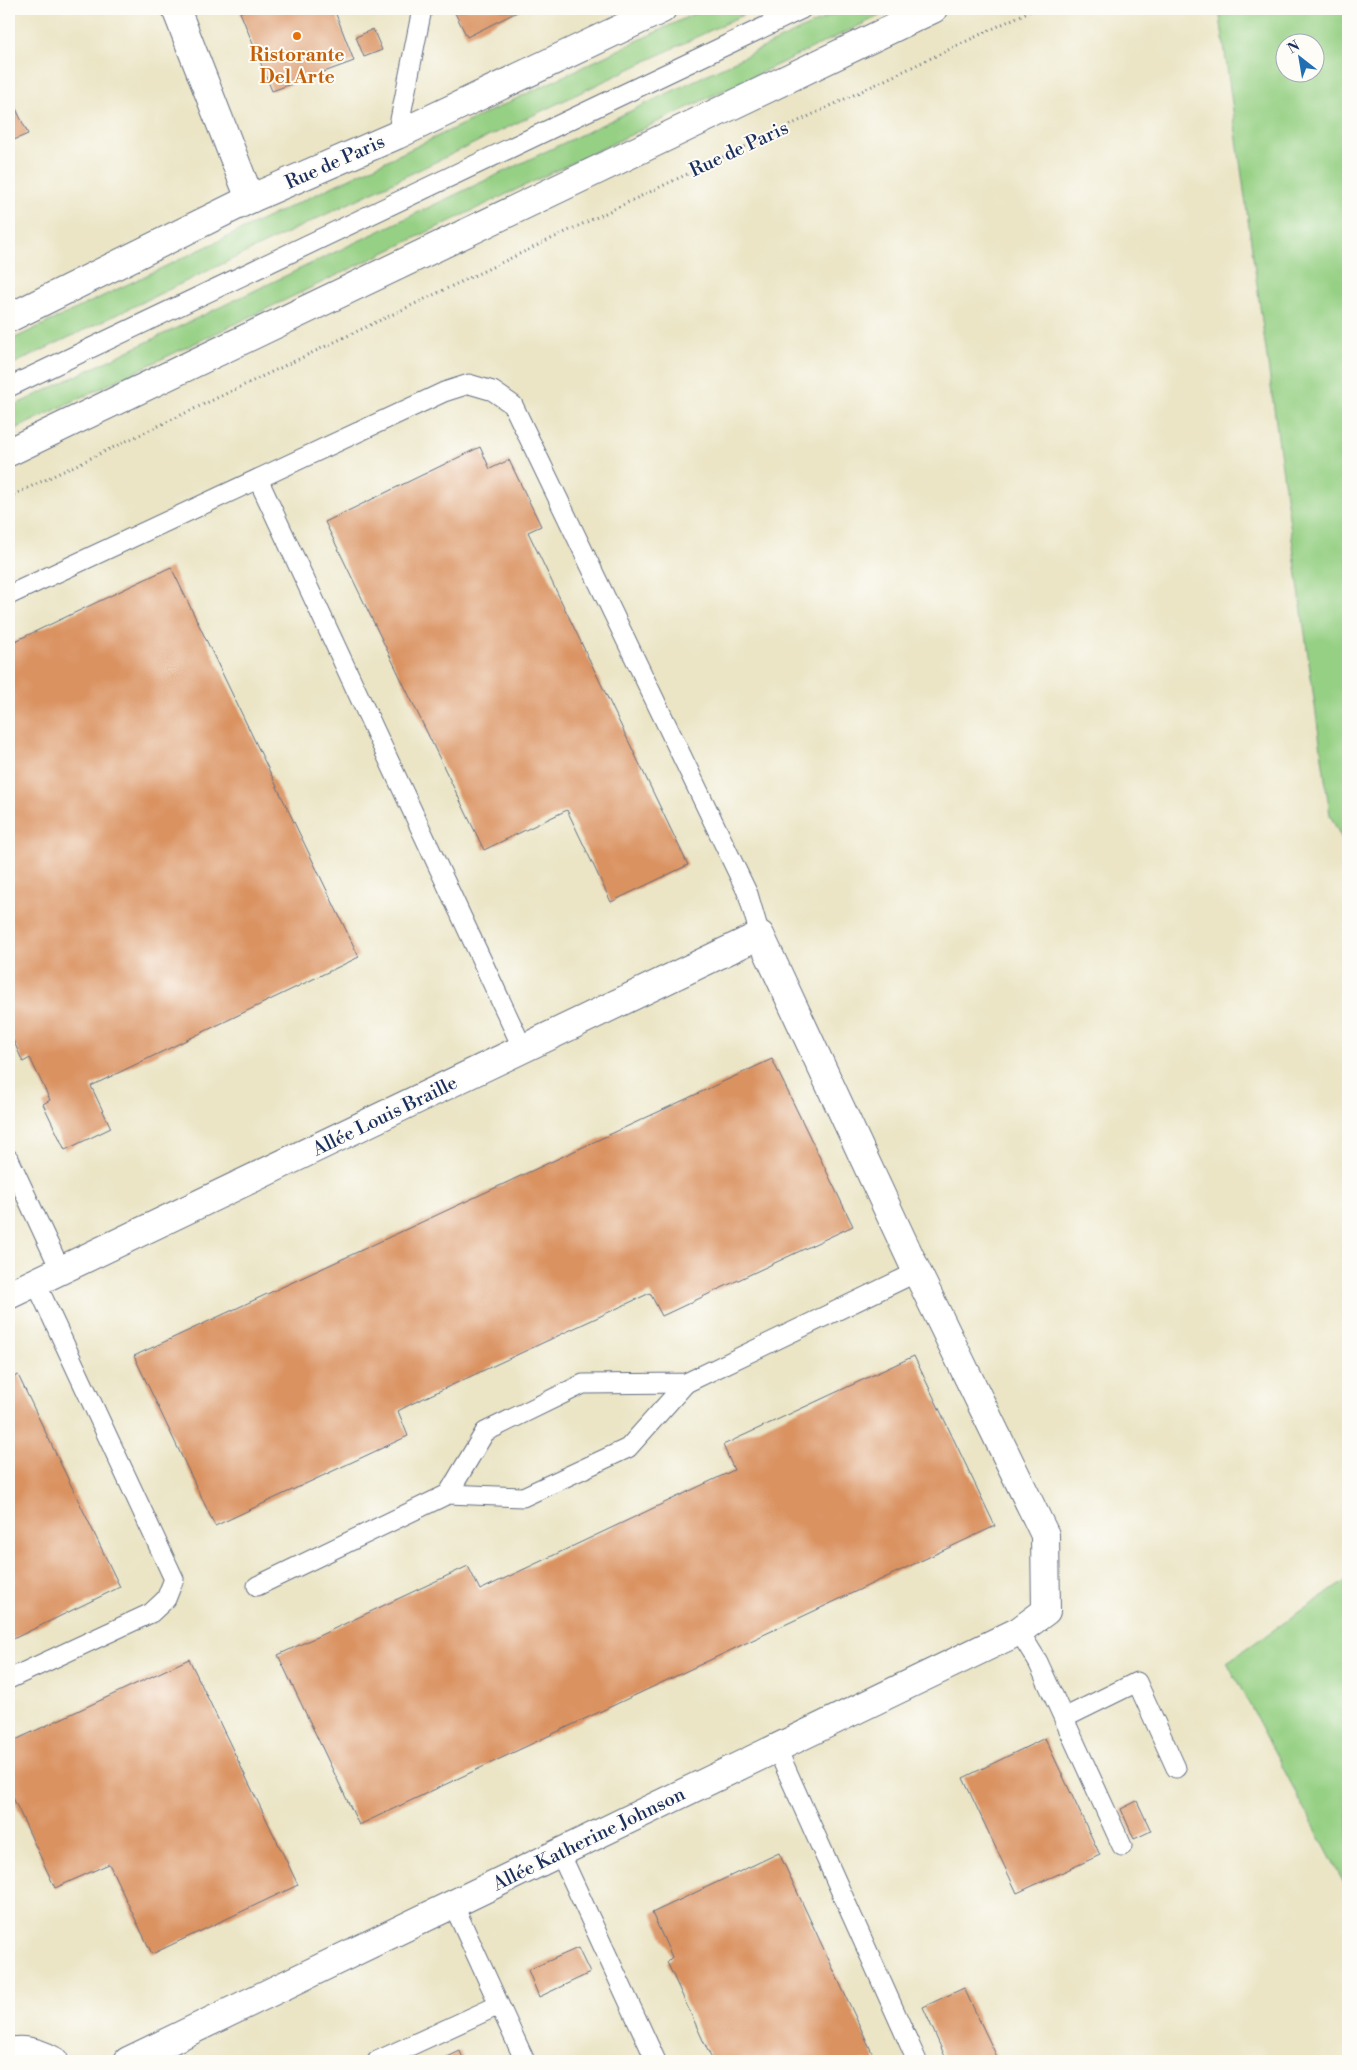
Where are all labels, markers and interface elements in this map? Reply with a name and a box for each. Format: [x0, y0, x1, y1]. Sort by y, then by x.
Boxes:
marker: Ristorante Del Arte [291, 30, 303, 42]
north arrow [1274, 32, 1324, 82]
text: N [1284, 37, 1303, 58]
place label: Ristorante Del Arte [250, 43, 344, 89]
street label: Rue de Paris [686, 116, 792, 182]
street label: Rue de Paris [281, 129, 389, 195]
street label: Allée Louis Braille [308, 1071, 461, 1162]
street label: Allée Katherine Johnson [488, 1782, 689, 1896]

